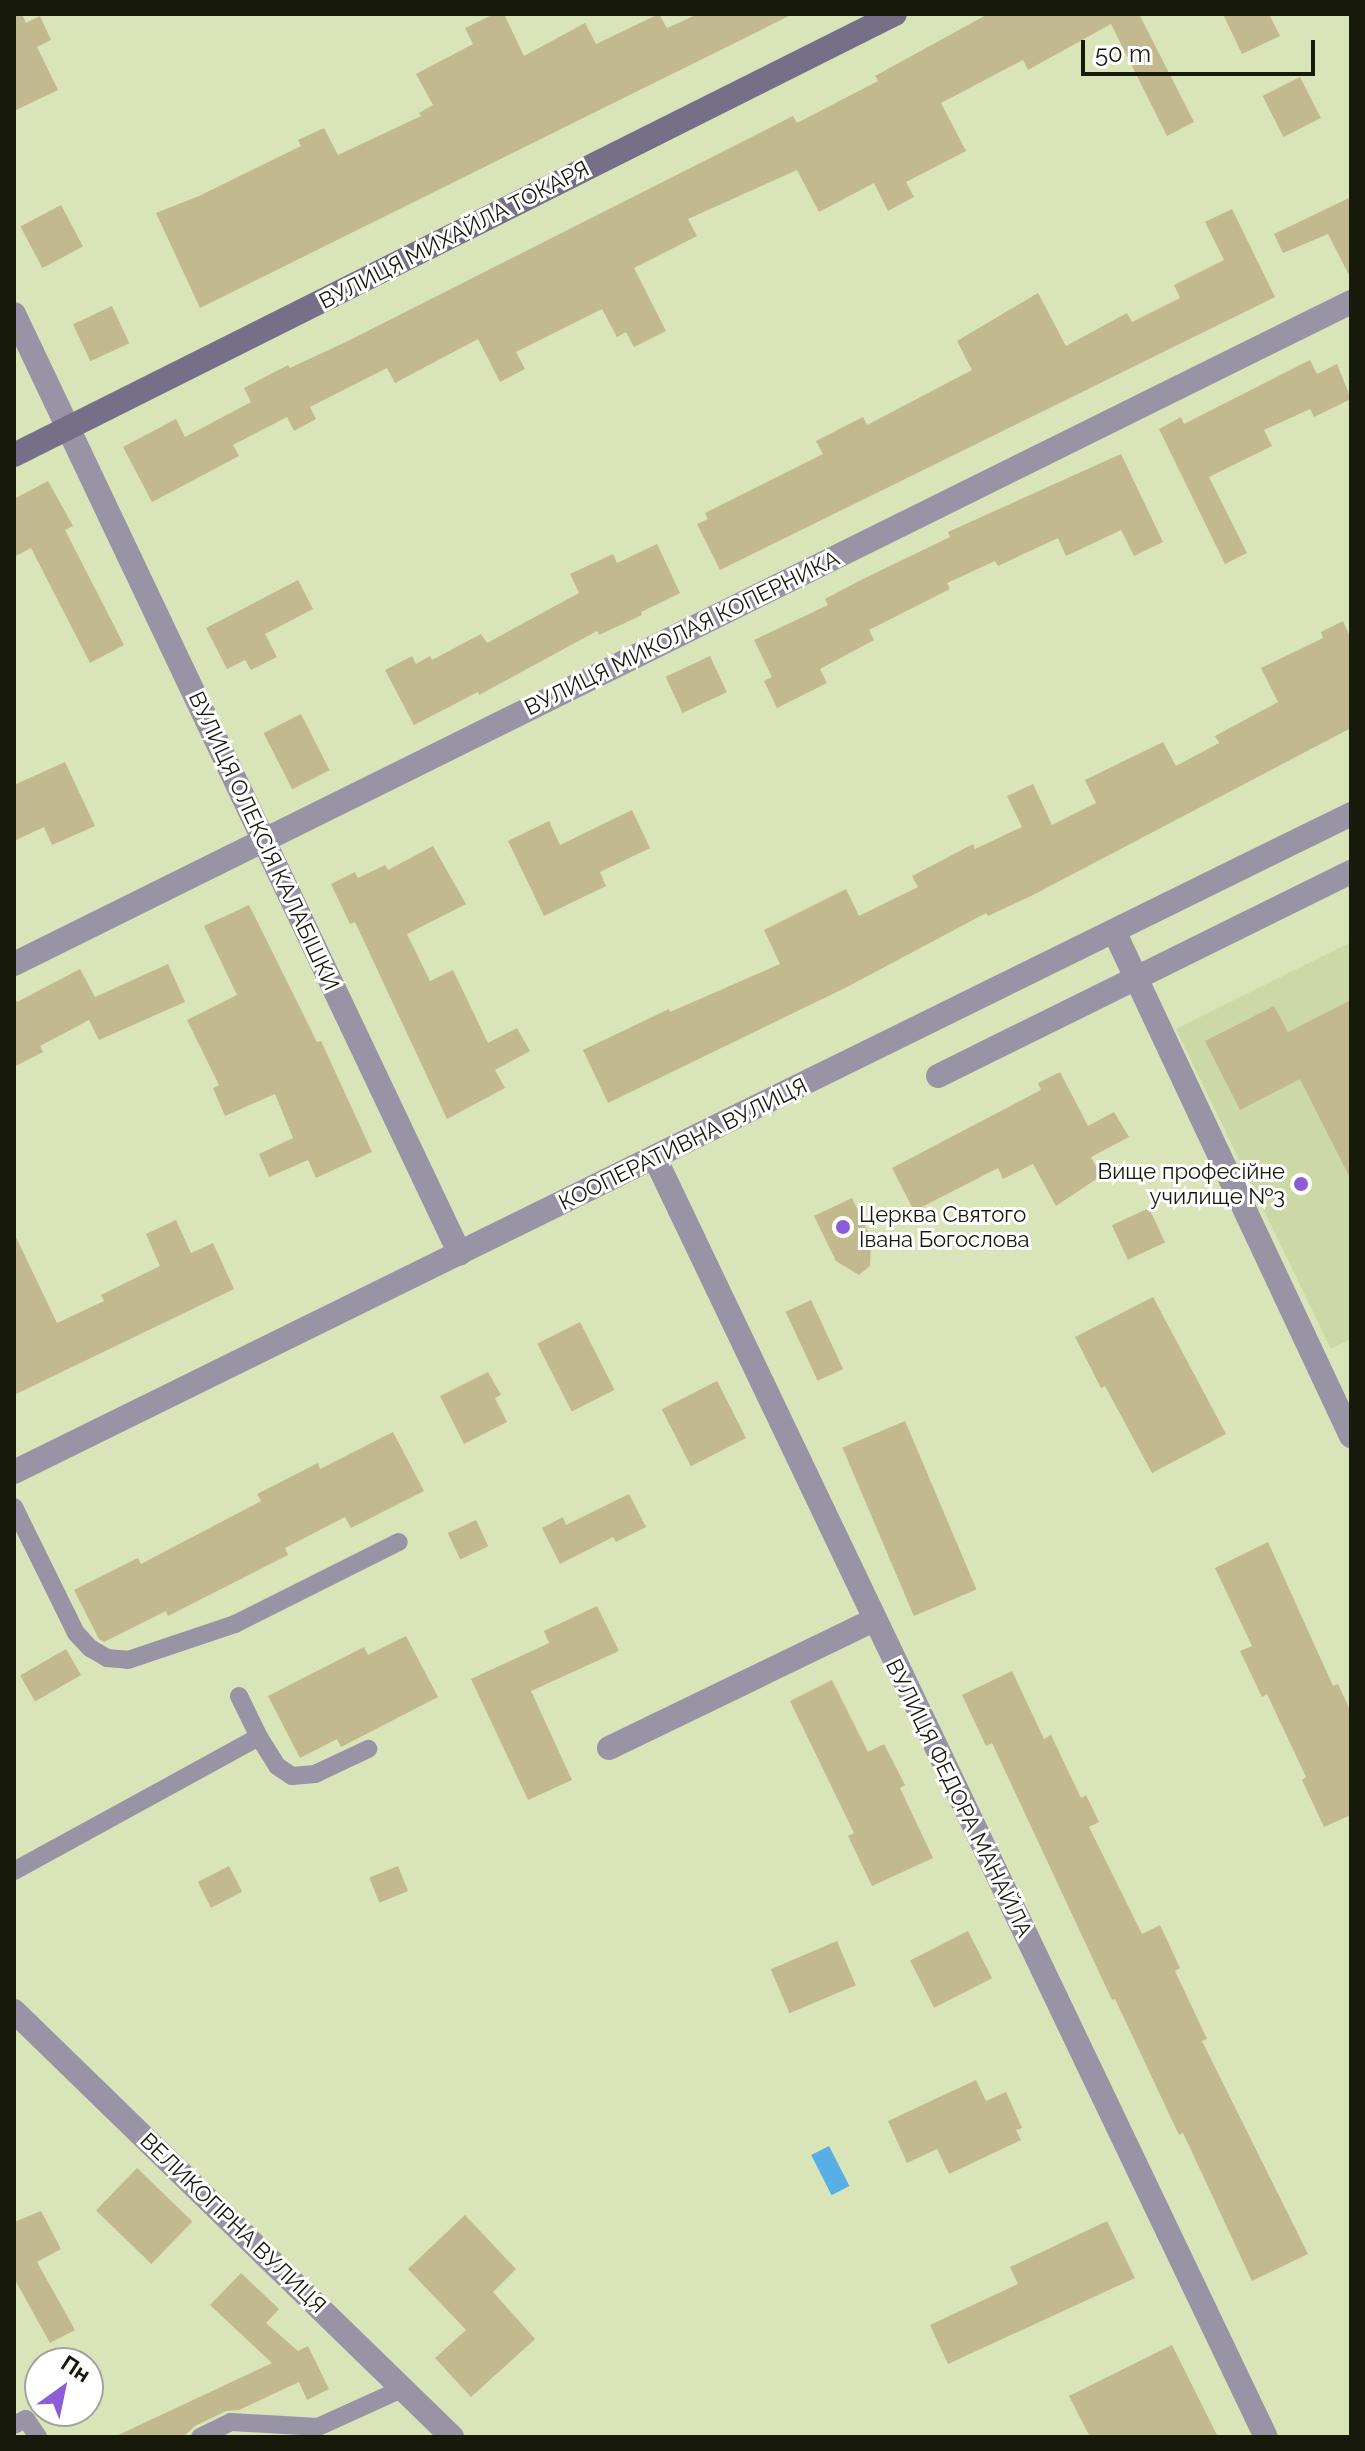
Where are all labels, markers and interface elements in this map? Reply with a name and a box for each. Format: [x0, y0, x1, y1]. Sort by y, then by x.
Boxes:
scale bar [1085, 24, 1319, 74]
text: 50 m [1095, 39, 1151, 68]
street label: ВУЛИЦЯ МИХАЙЛА ТОКАРЯ [314, 155, 594, 315]
street label: ВУЛИЦЯ МИКОЛАЯ КОПЕРНИКА [520, 545, 844, 721]
street label: ВУЛИЦЯ ОЛЕКСІЯ КАЛАБІШКИ [183, 687, 345, 995]
street label: КООПЕРАТИВНА ВУЛИЦЯ [554, 1072, 812, 1216]
place label: Вище професійне училище №3 [1098, 1158, 1285, 1210]
marker: Вище професійне училище №3 [1292, 1175, 1310, 1193]
place label: Церква Святого Івана Богослова [859, 1201, 1030, 1252]
marker: Церква Святого Івана Богослова [834, 1218, 852, 1236]
street label: ВУЛИЦЯ ФЕДОРА МАНАЙЛА [880, 1654, 1038, 1942]
street label: ВЕЛИКОГІРНА ВУЛИЦЯ [134, 2127, 332, 2319]
north arrow [24, 2347, 104, 2427]
text: Пн [57, 2350, 95, 2387]

